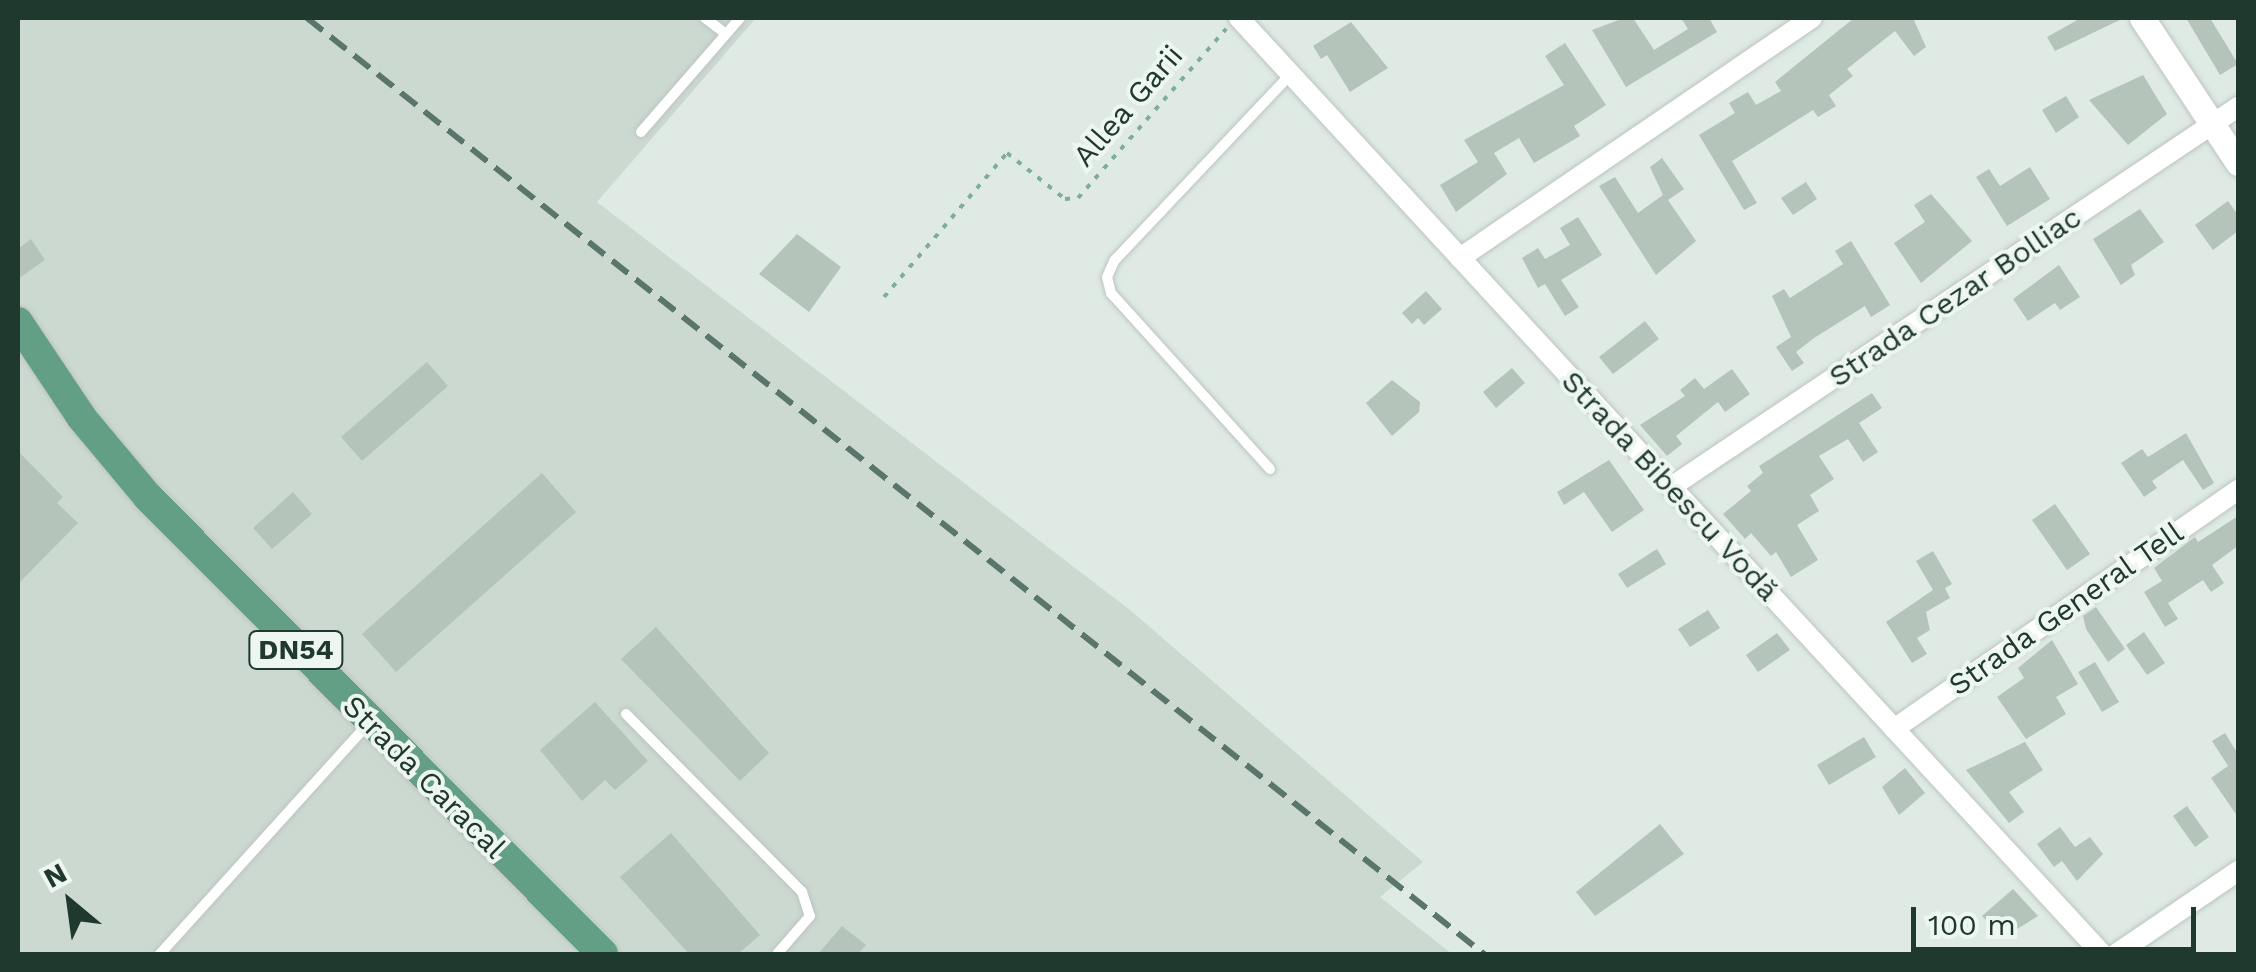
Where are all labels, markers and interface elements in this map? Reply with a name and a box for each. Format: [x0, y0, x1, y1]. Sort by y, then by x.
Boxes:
street label: Allea Garii [1065, 38, 1191, 174]
street label: Strada Cezar Bolliac [1822, 199, 2088, 395]
street label: Strada Bibescu Vodă [1553, 363, 1787, 609]
street label: Strada General Tell [1941, 514, 2191, 704]
road number: DN54 [246, 627, 346, 673]
street label: Strada Caracal [335, 688, 513, 866]
north arrow [20, 852, 120, 952]
text: N [38, 856, 72, 895]
scale bar [1916, 887, 2201, 949]
text: 100 m [1928, 907, 2016, 942]

